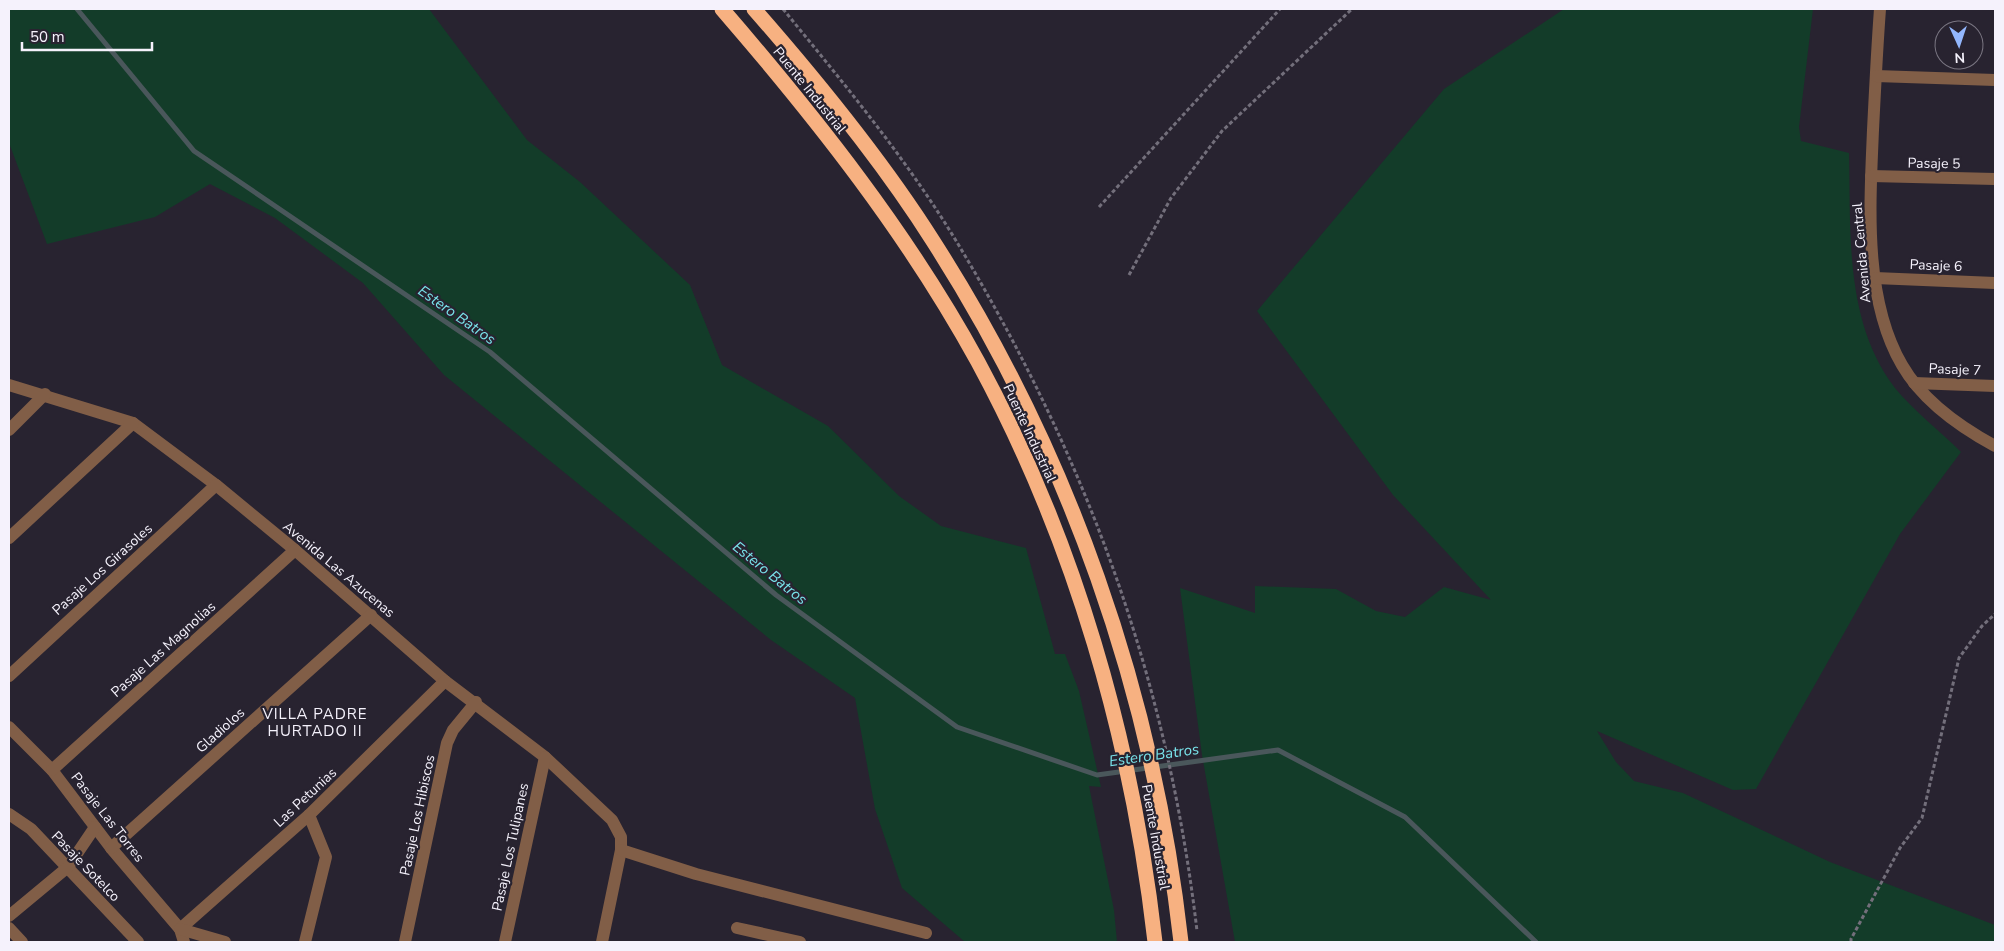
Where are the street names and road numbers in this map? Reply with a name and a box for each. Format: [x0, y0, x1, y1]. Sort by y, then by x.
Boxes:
street label: Puente Industrial [769, 43, 851, 138]
street label: Pasaje 5 [1907, 154, 1961, 173]
street label: Avenida Central [1848, 201, 1875, 304]
street label: Pasaje 6 [1909, 255, 1963, 276]
street label: Pasaje 7 [1928, 359, 1982, 380]
street label: Puente Industrial [998, 381, 1061, 486]
street label: Avenida Las Azucenas [279, 517, 399, 622]
street label: Pasaje Los Girasoles [48, 519, 157, 619]
street label: Pasaje Las Magnolias [107, 597, 220, 701]
street label: Gladiolos [192, 703, 249, 757]
street label: Pasaje Los Hibiscos [395, 753, 440, 877]
street label: Las Petunias [270, 763, 341, 831]
street label: Pasaje Las Torres [67, 768, 149, 866]
street label: Pasaje Los Tulipanes [488, 781, 533, 913]
street label: Puente Industrial [1137, 783, 1174, 892]
street label: Pasaje Sotelco [47, 827, 124, 906]

